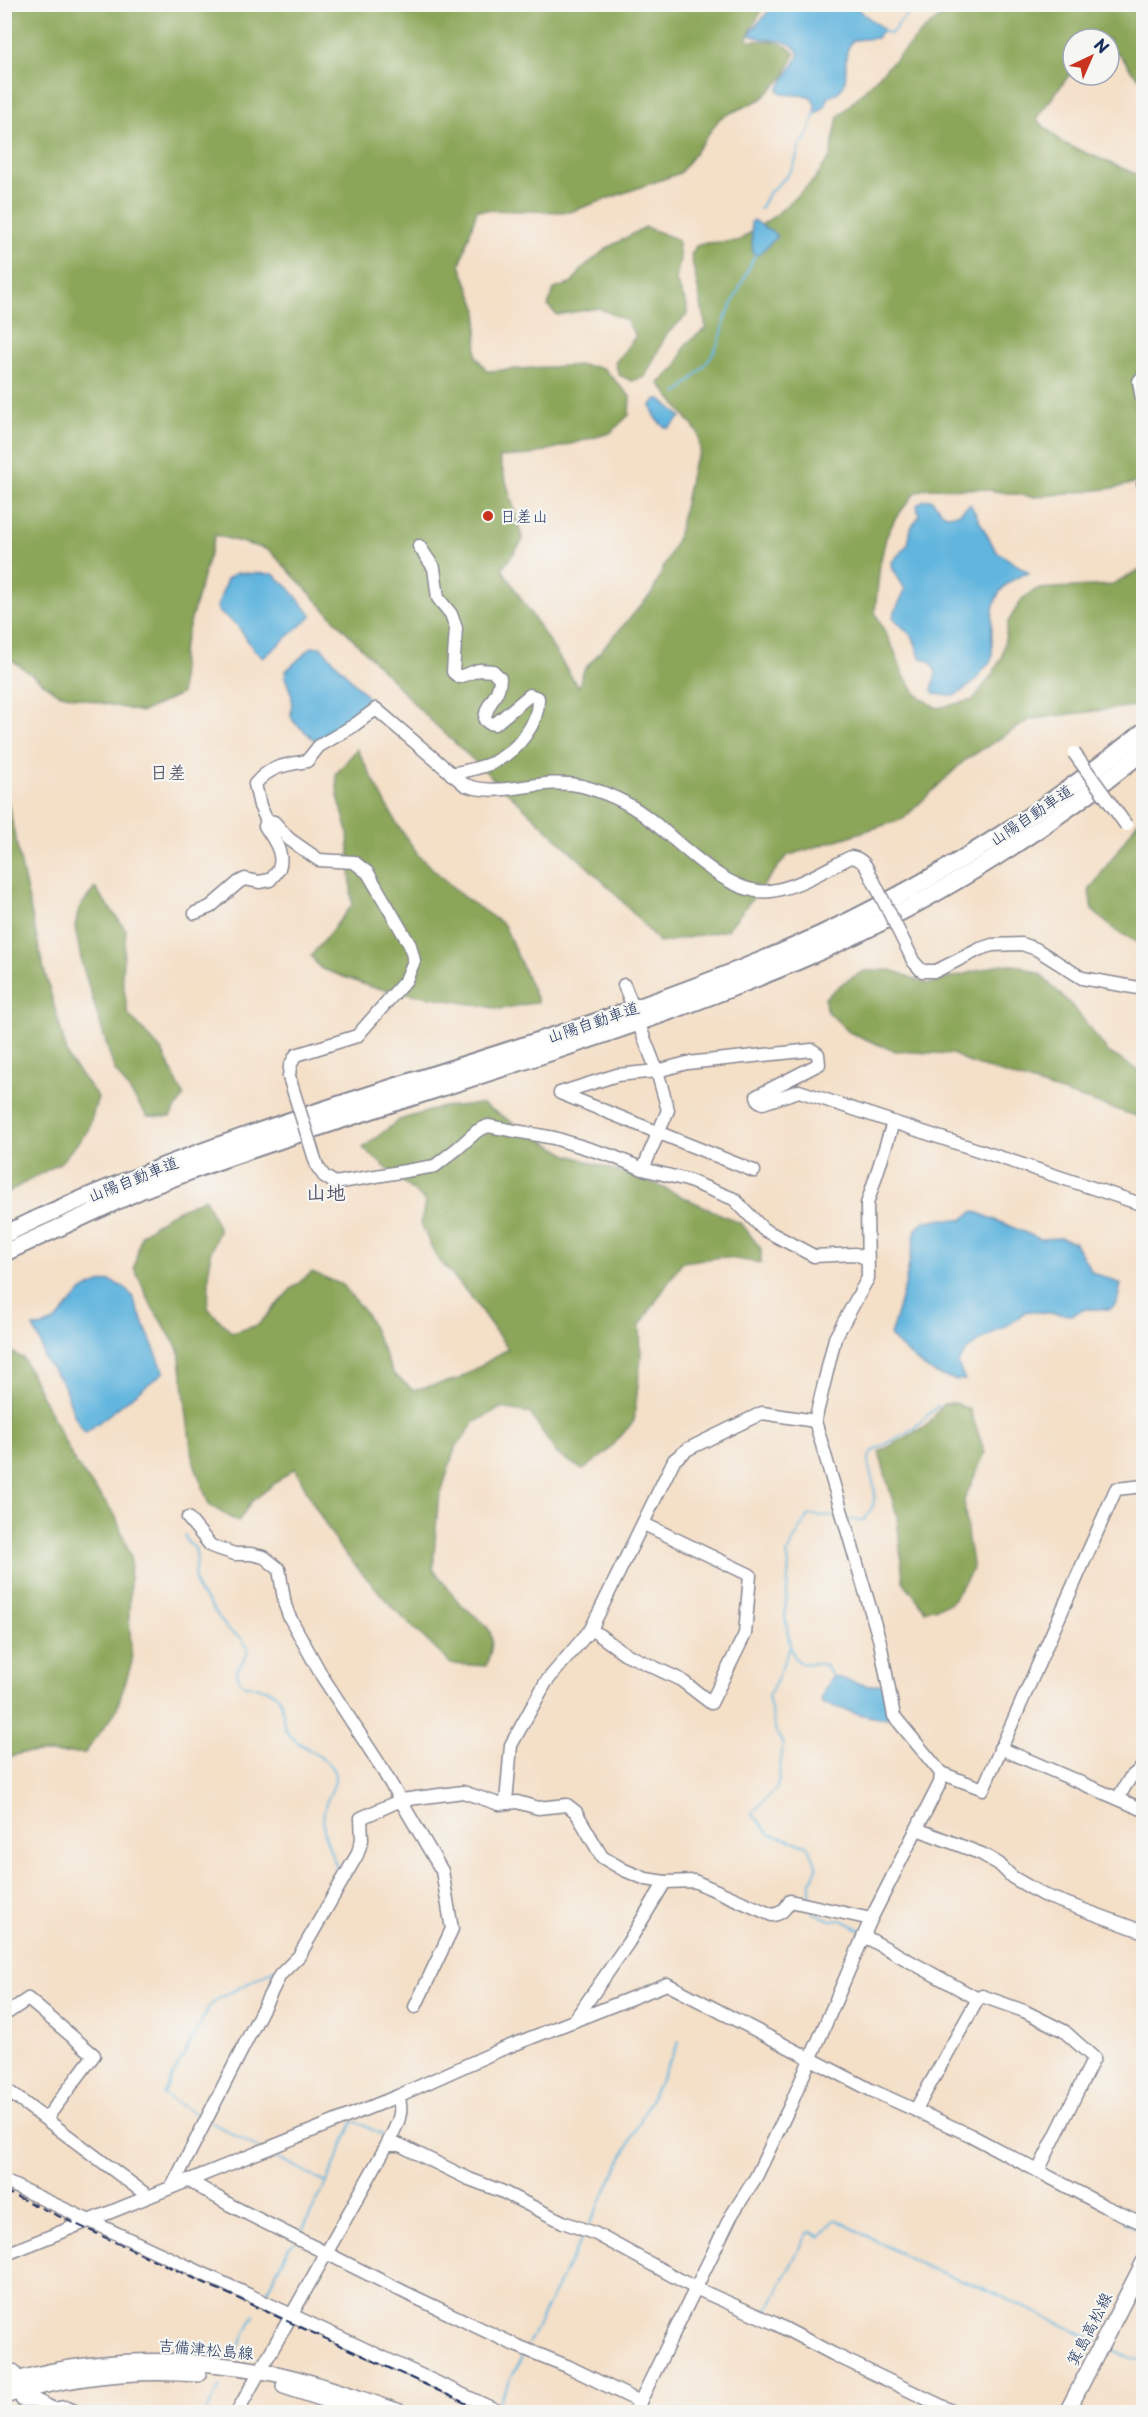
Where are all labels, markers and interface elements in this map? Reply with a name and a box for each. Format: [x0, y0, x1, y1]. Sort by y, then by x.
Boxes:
north arrow [1061, 27, 1121, 87]
text: N [1089, 32, 1115, 59]
place label: 日差山 [500, 503, 548, 527]
marker: 日差山 [481, 509, 495, 523]
district label: 日差 [150, 758, 186, 785]
street label: 山陽自動車道 [984, 777, 1077, 851]
street label: 山陽自動車道 [543, 994, 642, 1048]
street label: 山陽自動車道 [84, 1149, 182, 1207]
district label: 山地 [306, 1177, 346, 1207]
street label: 箕島高松線 [1059, 2287, 1117, 2370]
street label: 吉備津松島線 [157, 2332, 255, 2364]

